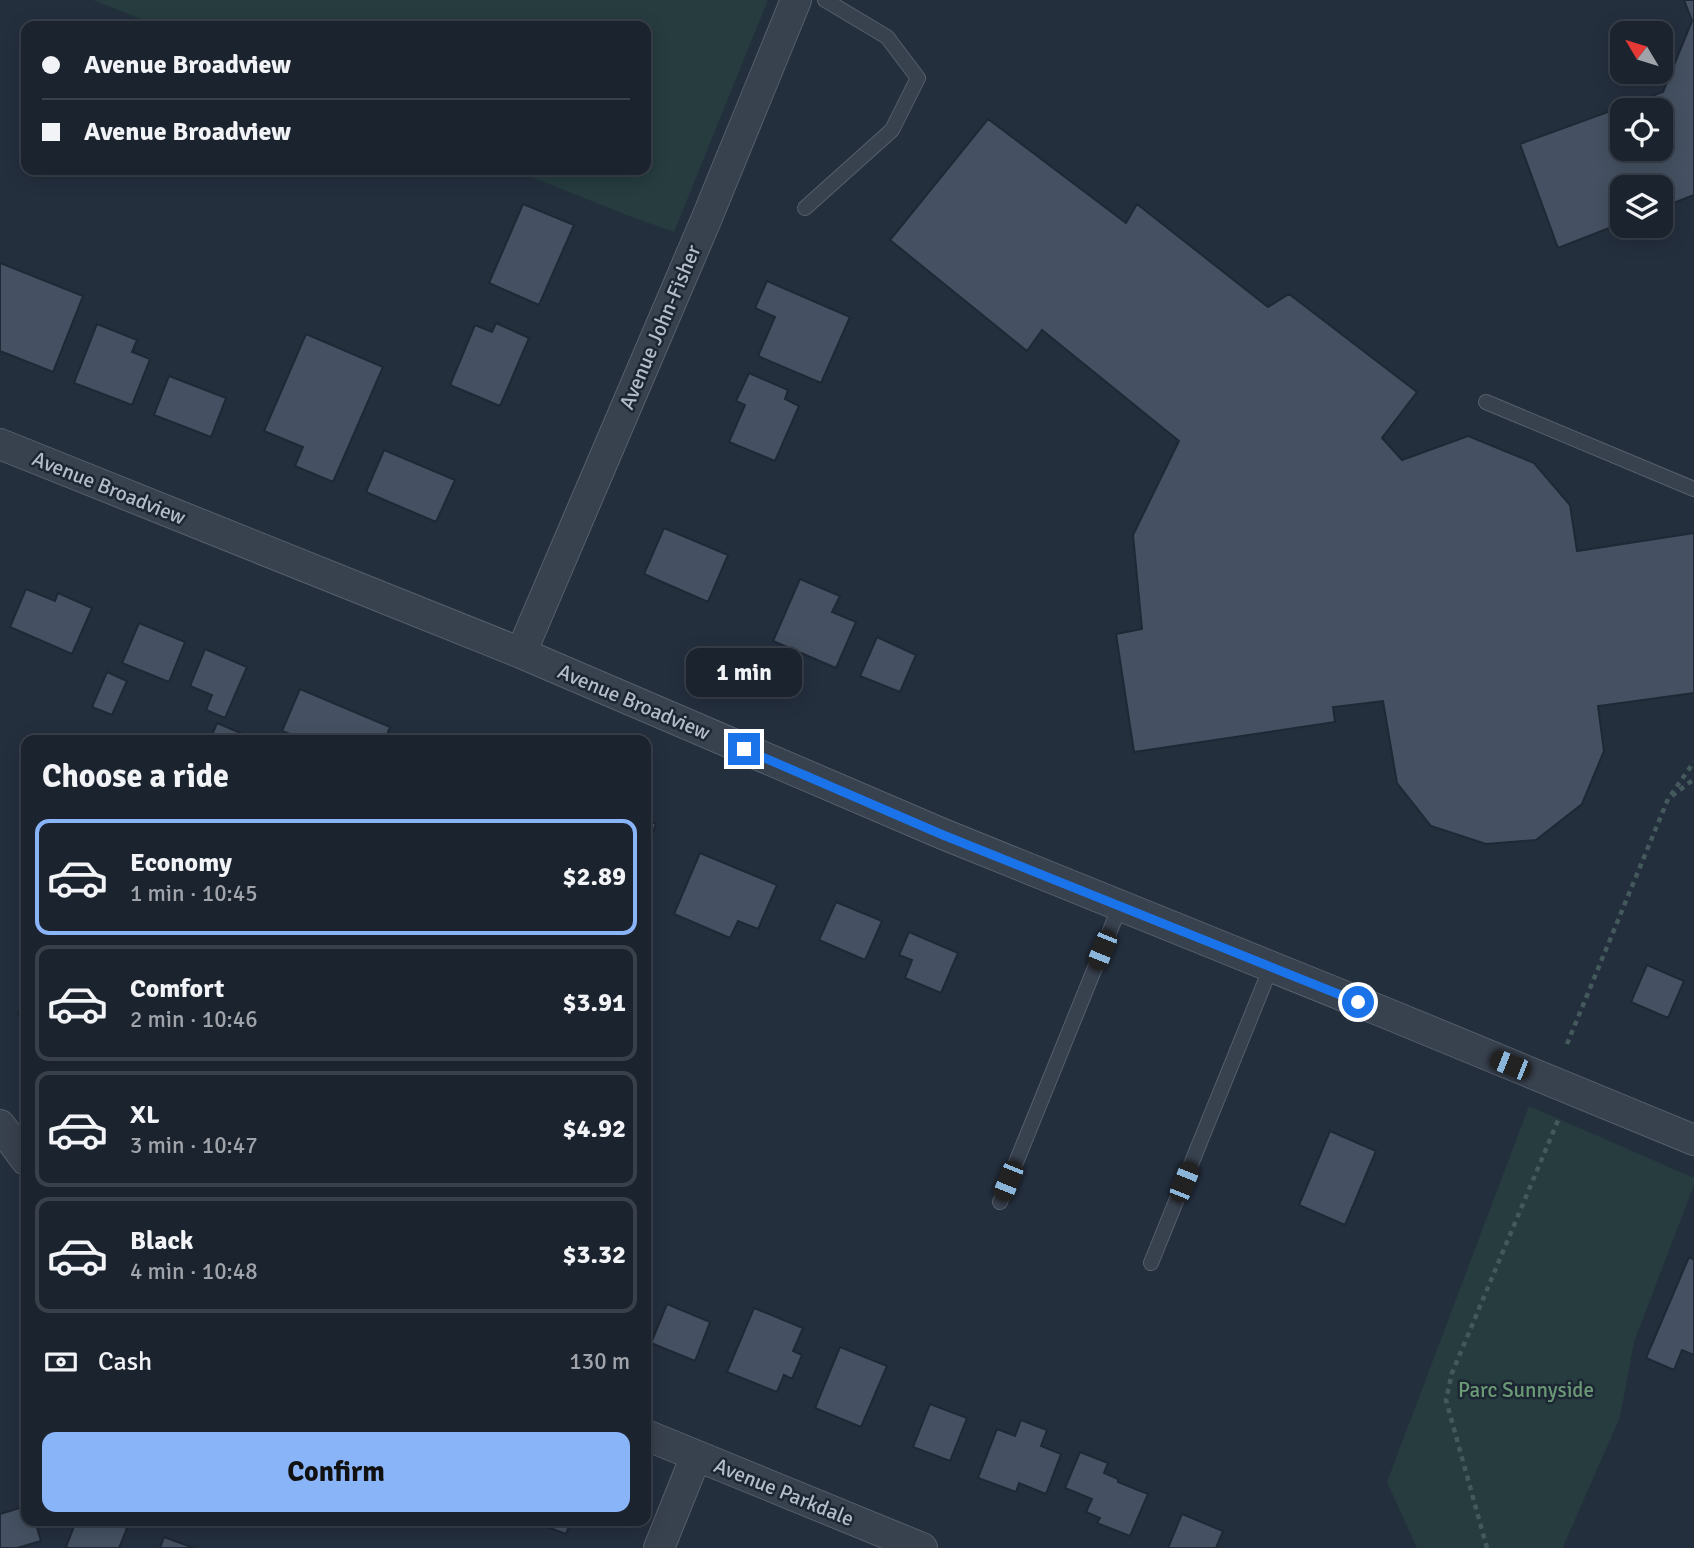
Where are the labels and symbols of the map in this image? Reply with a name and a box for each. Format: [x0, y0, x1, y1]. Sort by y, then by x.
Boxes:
north arrow [1610, 21, 1673, 84]
street label: Avenue John-Fisher [614, 240, 707, 413]
street label: Avenue Broadview [29, 445, 189, 531]
callout: 1 min [686, 648, 802, 696]
street label: Avenue Broadview [554, 658, 714, 746]
route end [728, 733, 760, 765]
car [1085, 927, 1120, 973]
route start [1342, 986, 1374, 1018]
car [1487, 1047, 1534, 1083]
car [991, 1158, 1026, 1204]
car [1167, 1159, 1202, 1205]
park label: Parc Sunnyside [1458, 1377, 1594, 1403]
street label: Avenue Parkdale [710, 1452, 858, 1532]

